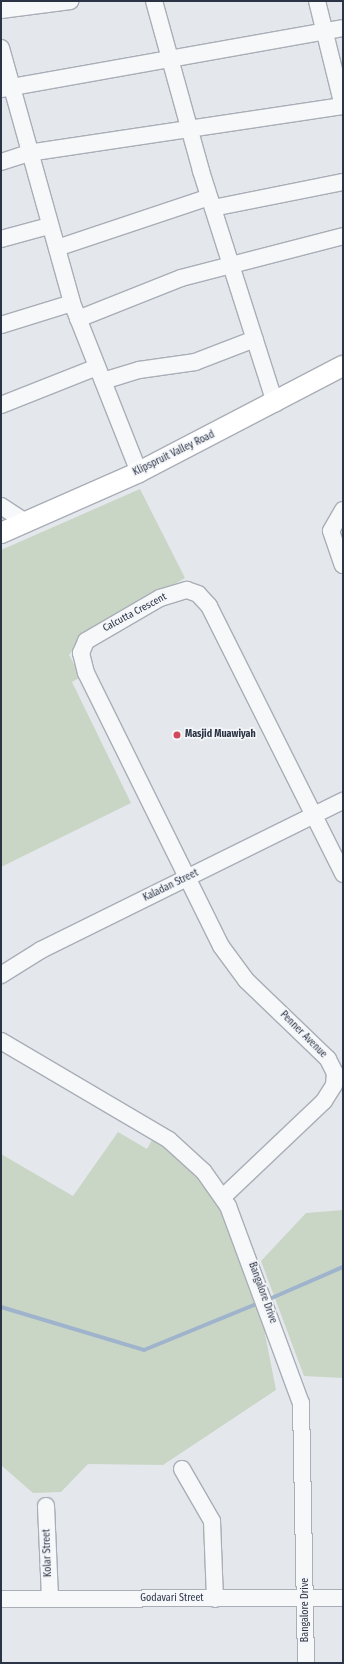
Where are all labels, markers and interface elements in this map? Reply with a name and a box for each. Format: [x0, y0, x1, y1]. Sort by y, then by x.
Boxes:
street label: Klipspruit Valley Road [131, 429, 217, 479]
street label: Calcutta Crescent [101, 591, 169, 635]
place label: Masjid Muawiyah [185, 729, 256, 741]
marker: Masjid Muawiyah [172, 730, 182, 740]
street label: Kaladan Street [141, 867, 201, 905]
street label: Penner Avenue [277, 1009, 329, 1061]
street label: Bangalore Drive [245, 1261, 279, 1325]
street label: Kolar Street [41, 1529, 55, 1577]
street label: Bangalore Drive [300, 1578, 312, 1642]
street label: Godavari Street [140, 1593, 204, 1605]

